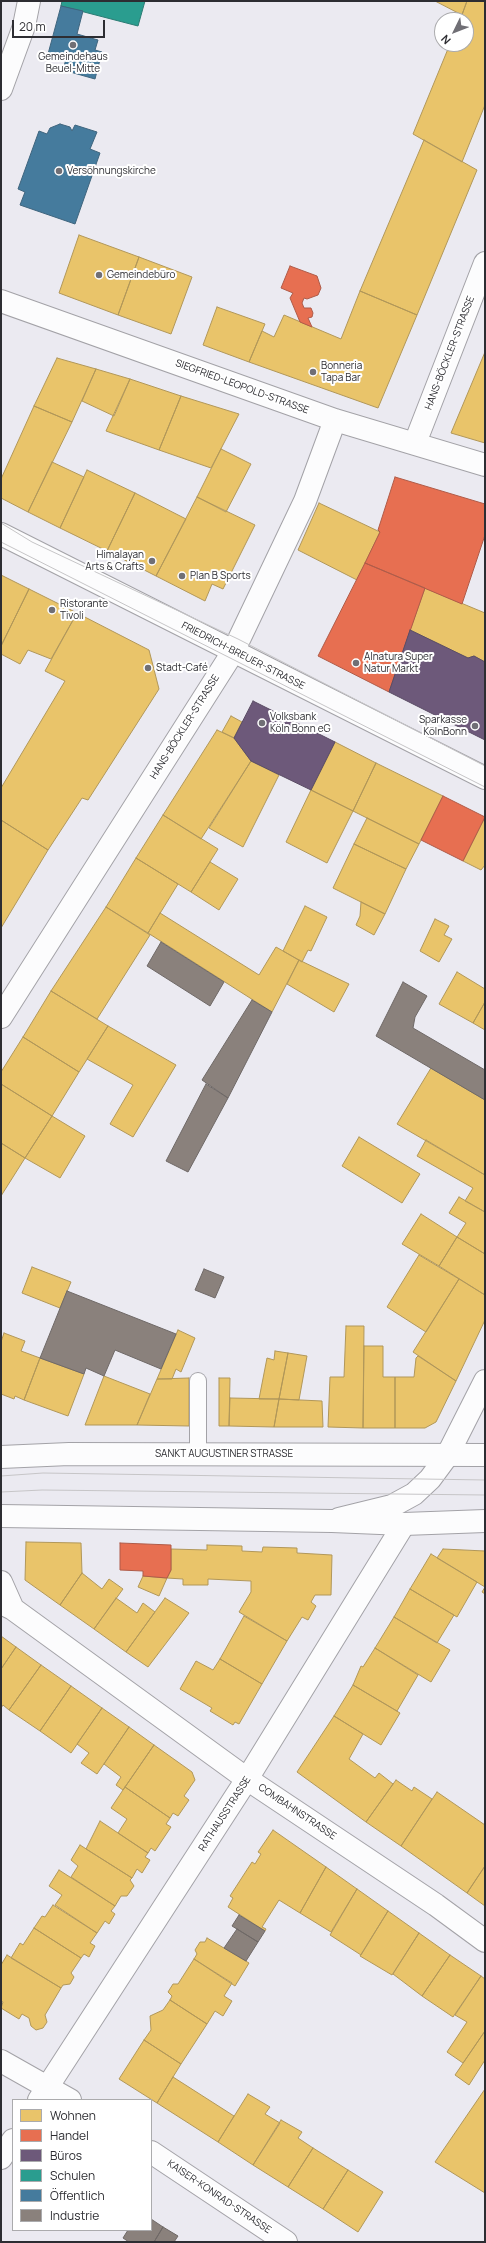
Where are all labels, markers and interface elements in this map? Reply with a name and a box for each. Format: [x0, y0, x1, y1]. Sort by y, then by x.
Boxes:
scale bar [14, 12, 107, 38]
north arrow [434, 12, 474, 52]
text: 20 m [19, 18, 46, 35]
text: N [437, 32, 454, 48]
marker: Gemeindehaus Beuel-Mitte [68, 40, 78, 50]
place label: Gemeindehaus Beuel-Mitte [38, 51, 108, 74]
place label: Versöhnungskirche [67, 165, 156, 177]
marker: Versöhnungskirche [54, 166, 64, 176]
place label: Gemeindebüro [107, 269, 175, 281]
marker: Gemeindebüro [94, 270, 104, 280]
street label: HANS-BÖCKLER-STRASSE [423, 294, 477, 412]
street label: SIEGFRIED-LEOPOLD-STRASSE [174, 357, 310, 417]
place label: Bonneria Tapa Bar [321, 360, 362, 384]
marker: Bonneria Tapa Bar [308, 367, 318, 377]
place label: Himalayan Arts & Crafts [85, 549, 144, 572]
marker: Himalayan Arts & Crafts [147, 556, 157, 566]
place label: Plan B Sports [190, 570, 251, 582]
marker: Plan B Sports [177, 571, 187, 581]
place label: Ristorante Tivoli [60, 598, 108, 622]
marker: Ristorante Tivoli [47, 605, 57, 615]
street label: FRIEDRICH-BREUER-STRASSE [179, 620, 307, 692]
place label: Alnatura Super Natur Markt [364, 651, 433, 674]
marker: Alnatura Super Natur Markt [351, 658, 361, 668]
place label: Stadt-Café [156, 662, 208, 674]
marker: Stadt-Café [143, 663, 153, 673]
street label: HANS-BÖCKLER-STRASSE [148, 673, 222, 781]
place label: Volksbank Köln Bonn eG [270, 711, 331, 734]
place label: Sparkasse KölnBonn [419, 714, 467, 738]
marker: Volksbank Köln Bonn eG [257, 718, 267, 728]
marker: Sparkasse KölnBonn [470, 721, 480, 731]
street label: SANKT AUGUSTINER STRASSE [155, 1448, 293, 1460]
street label: RATHAUSSTRASSE [196, 1774, 254, 1854]
street label: COMBAHNSTRASSE [256, 1781, 338, 1843]
legend [12, 2099, 152, 2231]
text: Wohnen [50, 2107, 96, 2124]
text: Handel [50, 2127, 89, 2144]
text: Büros [50, 2147, 82, 2164]
street label: KAISER-KONRAD-STRASSE [165, 2158, 273, 2236]
text: Schulen [50, 2167, 95, 2184]
text: Öffentlich [50, 2187, 105, 2204]
text: Industrie [50, 2207, 99, 2224]

